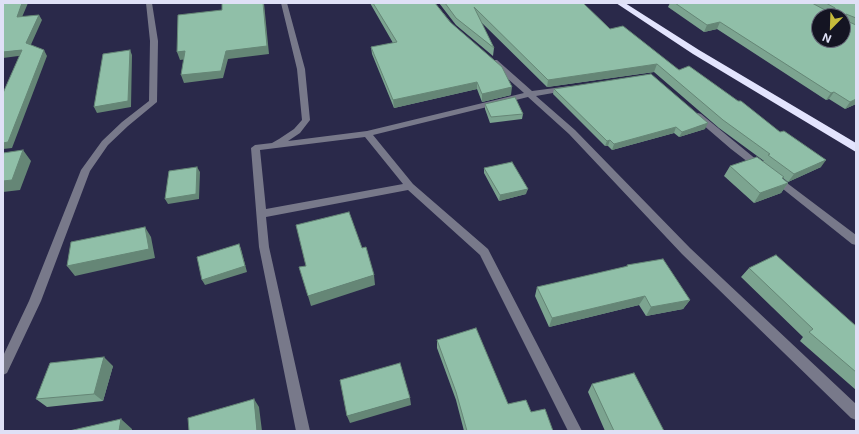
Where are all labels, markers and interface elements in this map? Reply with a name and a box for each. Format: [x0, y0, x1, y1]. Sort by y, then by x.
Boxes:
north arrow [811, 8, 851, 48]
text: N [820, 30, 833, 46]

